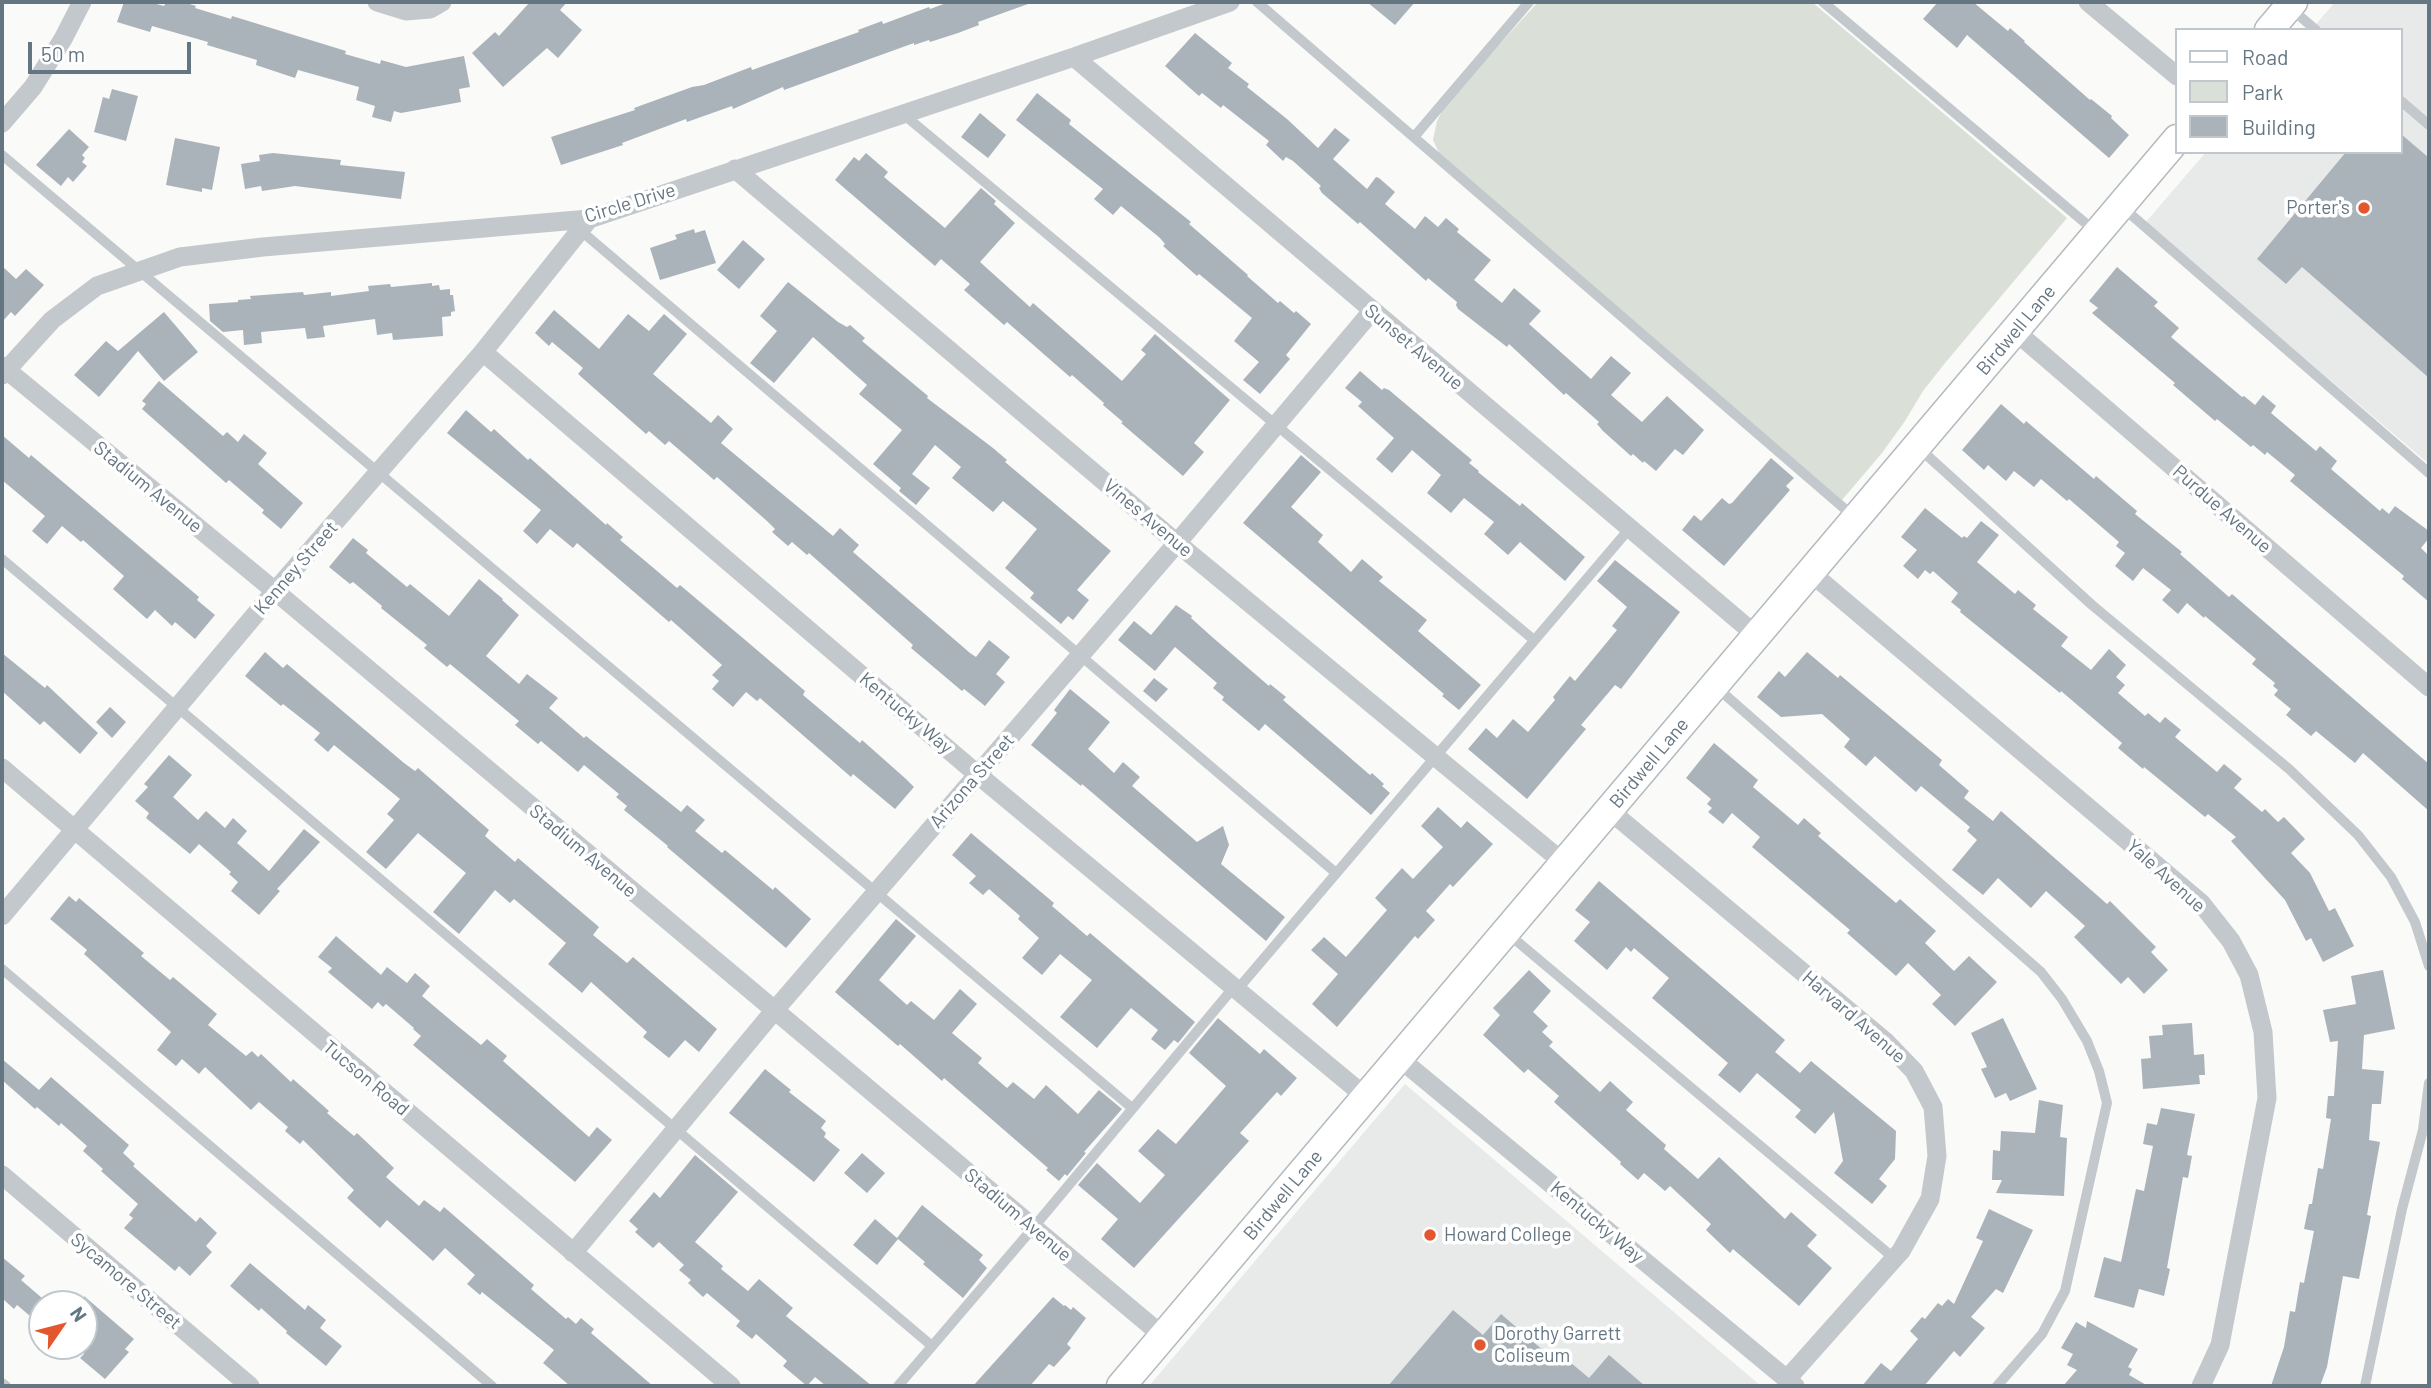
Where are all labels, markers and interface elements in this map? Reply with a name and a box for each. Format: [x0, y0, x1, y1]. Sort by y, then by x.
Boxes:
scale bar [32, 28, 194, 72]
legend [2176, 28, 2403, 154]
text: 50 m [41, 41, 85, 66]
text: Road [2242, 44, 2288, 69]
text: Park [2242, 79, 2283, 104]
text: Building [2242, 114, 2316, 139]
street label: Circle Drive [582, 178, 678, 228]
place label: Porter's [2286, 197, 2350, 219]
marker: Porter's [2356, 200, 2372, 216]
street label: Birdwell Lane [1972, 280, 2060, 380]
street label: Sunset Avenue [1360, 299, 1468, 395]
street label: Stadium Avenue [89, 436, 207, 538]
street label: Purdue Avenue [2168, 460, 2276, 558]
street label: Vines Avenue [1099, 474, 1197, 562]
street label: Kenney Street [249, 517, 343, 619]
street label: Kentucky Way [855, 667, 957, 759]
street label: Birdwell Lane [1605, 713, 1693, 813]
street label: Arizona Street [925, 729, 1019, 833]
street label: Stadium Avenue [525, 800, 641, 902]
street label: Yale Avenue [2122, 835, 2210, 917]
street label: Harvard Avenue [1798, 966, 1910, 1068]
street label: Tucson Road [318, 1035, 414, 1121]
street label: Birdwell Lane [1239, 1145, 1327, 1245]
street label: Stadium Avenue [960, 1164, 1076, 1266]
street label: Kentucky Way [1546, 1176, 1648, 1268]
place label: Howard College [1444, 1224, 1572, 1246]
marker: Howard College [1422, 1227, 1438, 1243]
street label: Sycamore Street [66, 1228, 186, 1334]
north arrow [28, 1290, 98, 1360]
text: N [66, 1302, 92, 1326]
place label: Dorothy Garrett Coliseum [1494, 1323, 1621, 1367]
marker: Dorothy Garrett Coliseum [1472, 1337, 1488, 1353]

